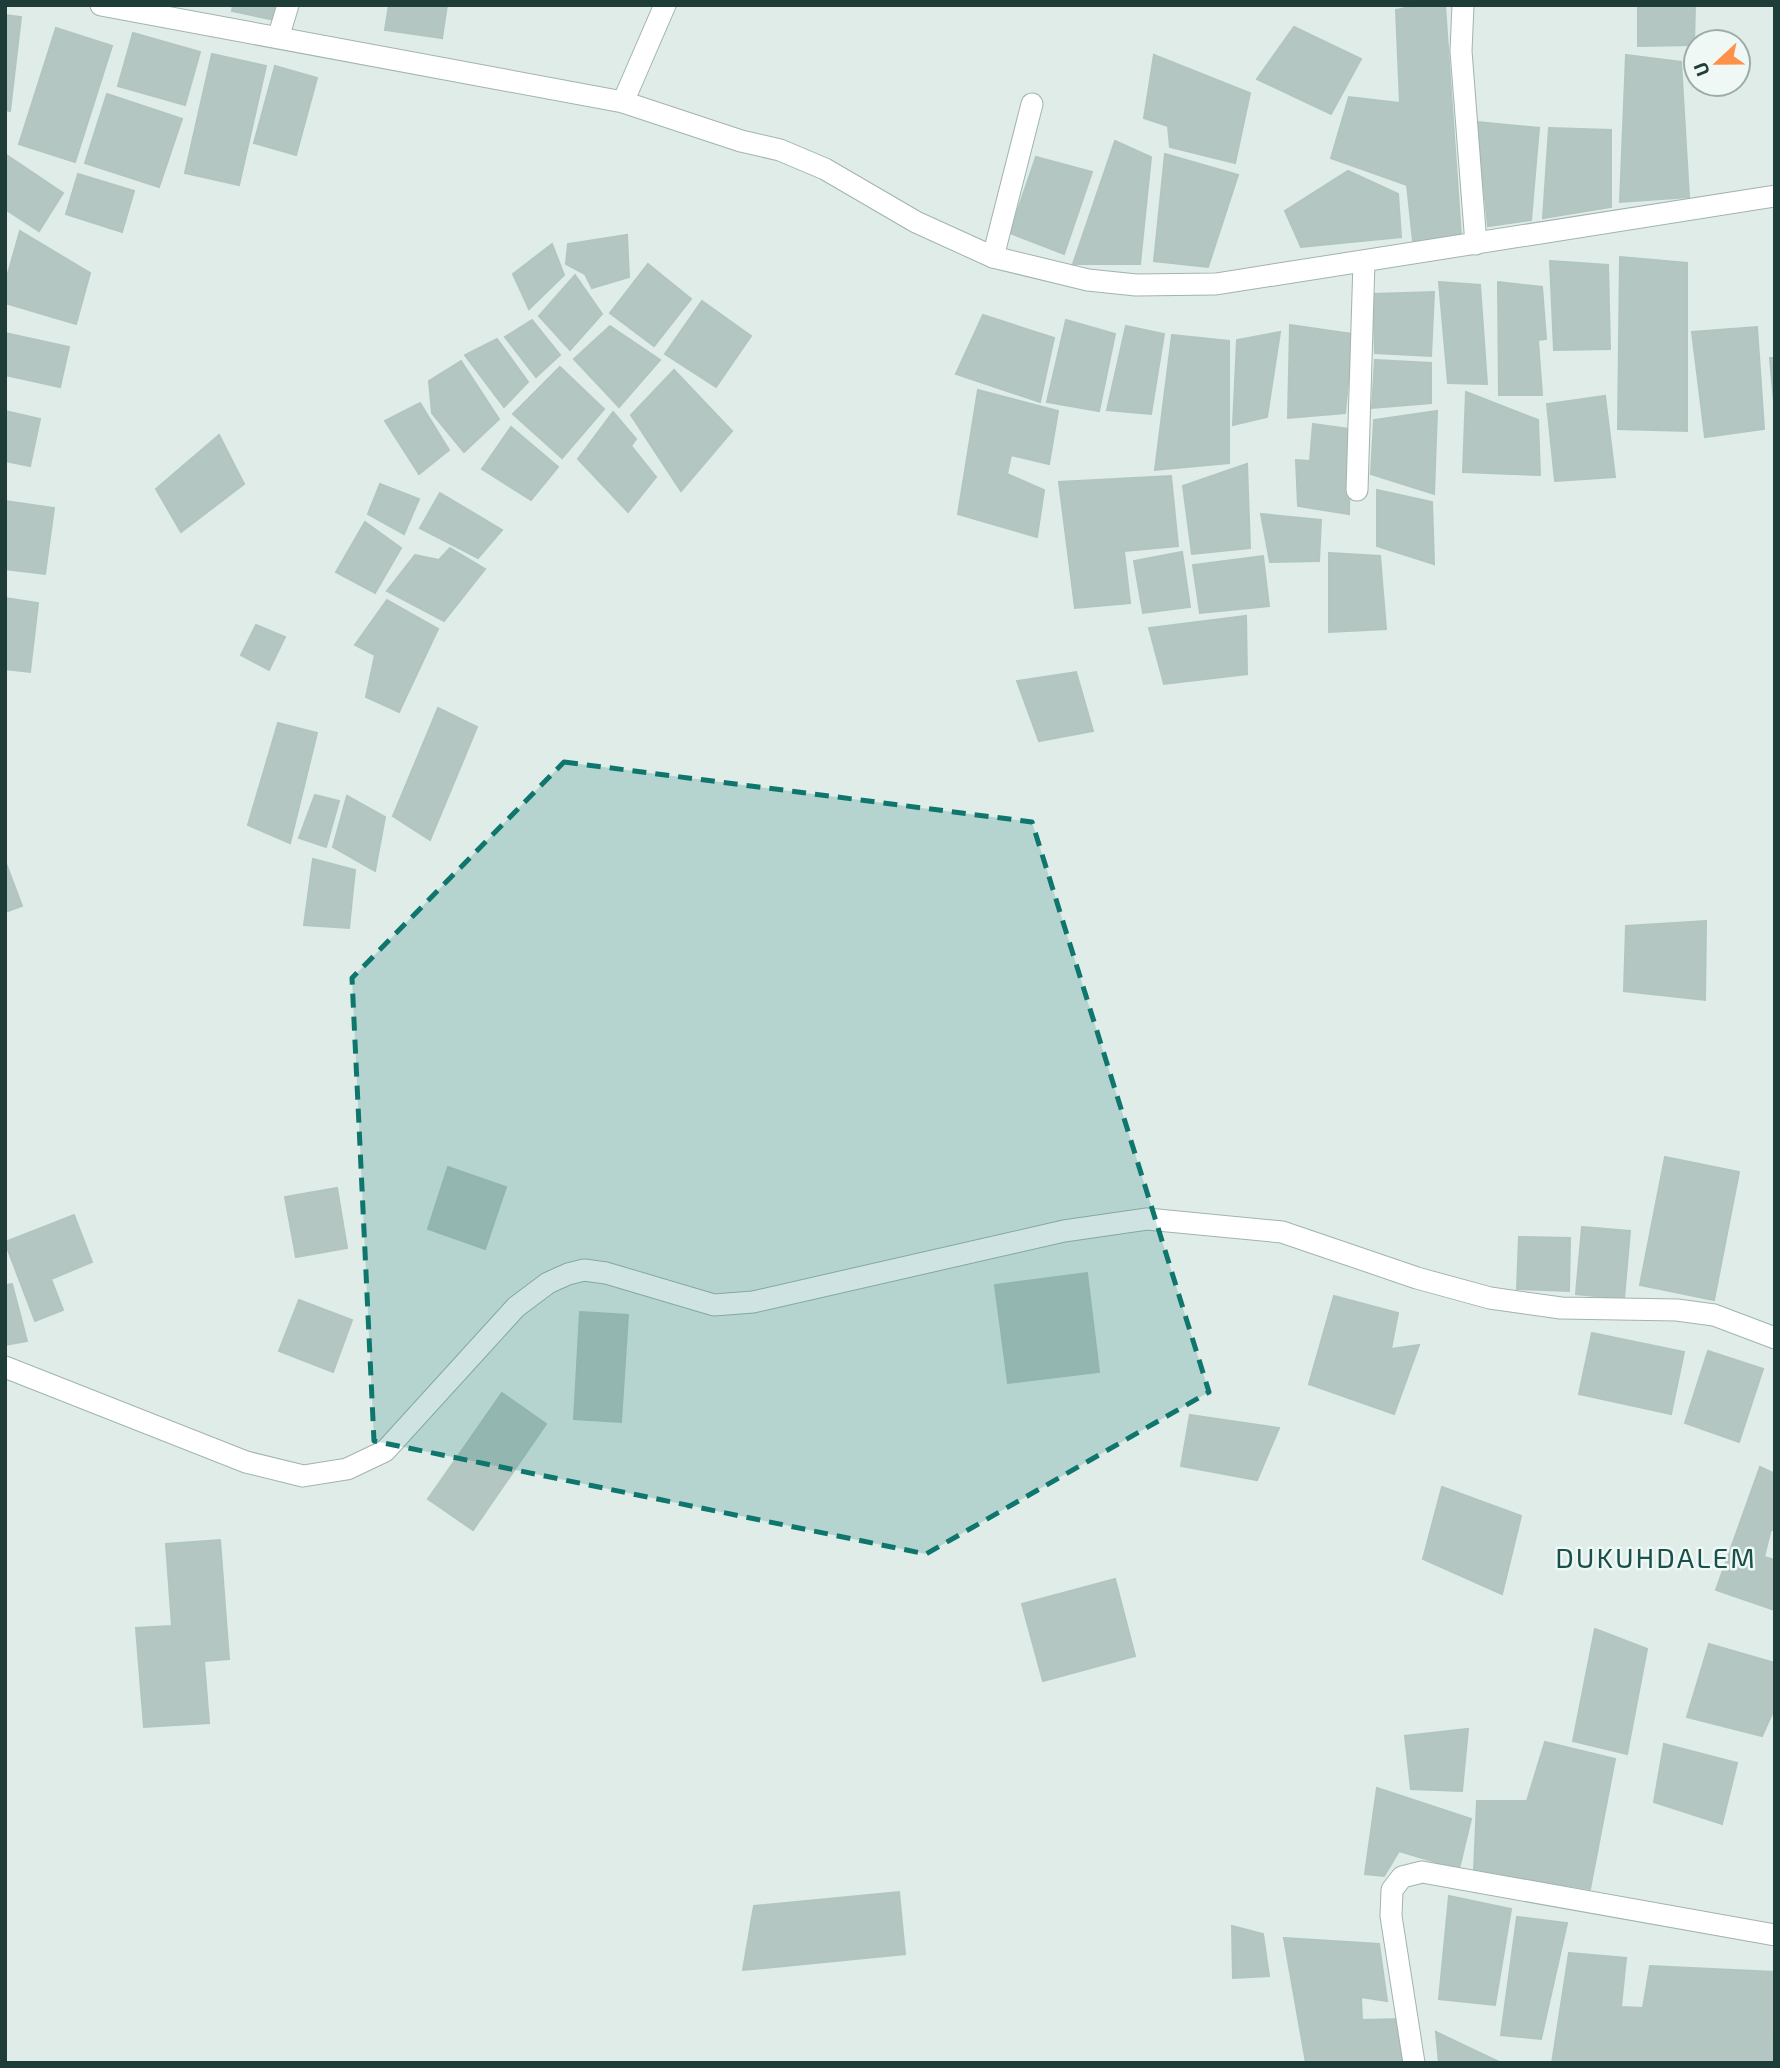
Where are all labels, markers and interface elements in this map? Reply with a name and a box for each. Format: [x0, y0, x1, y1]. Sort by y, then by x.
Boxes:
north arrow [1682, 28, 1752, 98]
text: U [1688, 59, 1714, 80]
district label: DUKUHDALEM [1555, 1540, 1757, 1574]

